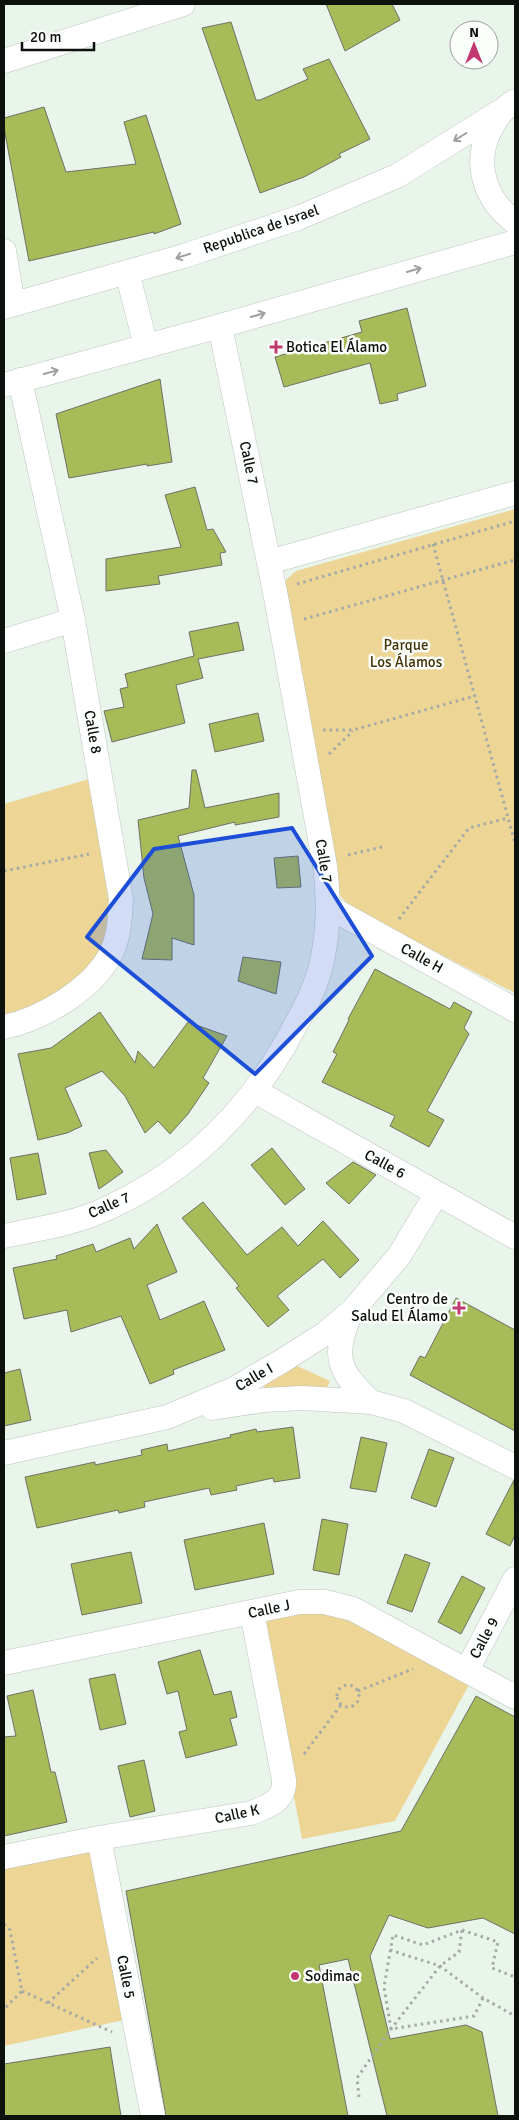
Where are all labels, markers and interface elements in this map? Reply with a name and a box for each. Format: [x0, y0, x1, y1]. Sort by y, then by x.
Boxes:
scale bar [22, 20, 95, 52]
north arrow [449, 20, 499, 70]
text: N [469, 24, 479, 41]
text: 20 m [30, 28, 61, 46]
one-way arrow [453, 132, 467, 142]
street label: Republica de Israel [201, 201, 321, 257]
one-way arrow [176, 251, 192, 261]
one-way arrow [406, 264, 422, 274]
one-way arrow [250, 310, 266, 319]
place label: Botica El Álamo [286, 337, 387, 356]
marker: Botica El Álamo [270, 341, 282, 353]
one-way arrow [42, 366, 58, 376]
street label: Calle 7 [236, 440, 262, 486]
park label: Parque Los Álamos [370, 636, 443, 671]
street label: Calle 8 [80, 709, 106, 755]
street label: Calle 7 [312, 838, 336, 884]
street label: Calle H [398, 939, 446, 977]
street label: Calle 6 [361, 1145, 409, 1183]
street label: Calle 7 [85, 1188, 133, 1222]
place label: Centro de Salud El Álamo [351, 1290, 448, 1325]
marker: Centro de Salud El Álamo [452, 1301, 466, 1315]
street label: Calle I [232, 1359, 276, 1395]
street label: Calle J [246, 1596, 292, 1622]
street label: Calle 9 [466, 1614, 502, 1662]
street label: Calle K [213, 1801, 261, 1827]
street label: Calle 5 [113, 1954, 139, 2000]
place label: Sodimac [305, 1967, 360, 1985]
marker: Sodimac [289, 1970, 301, 1982]

